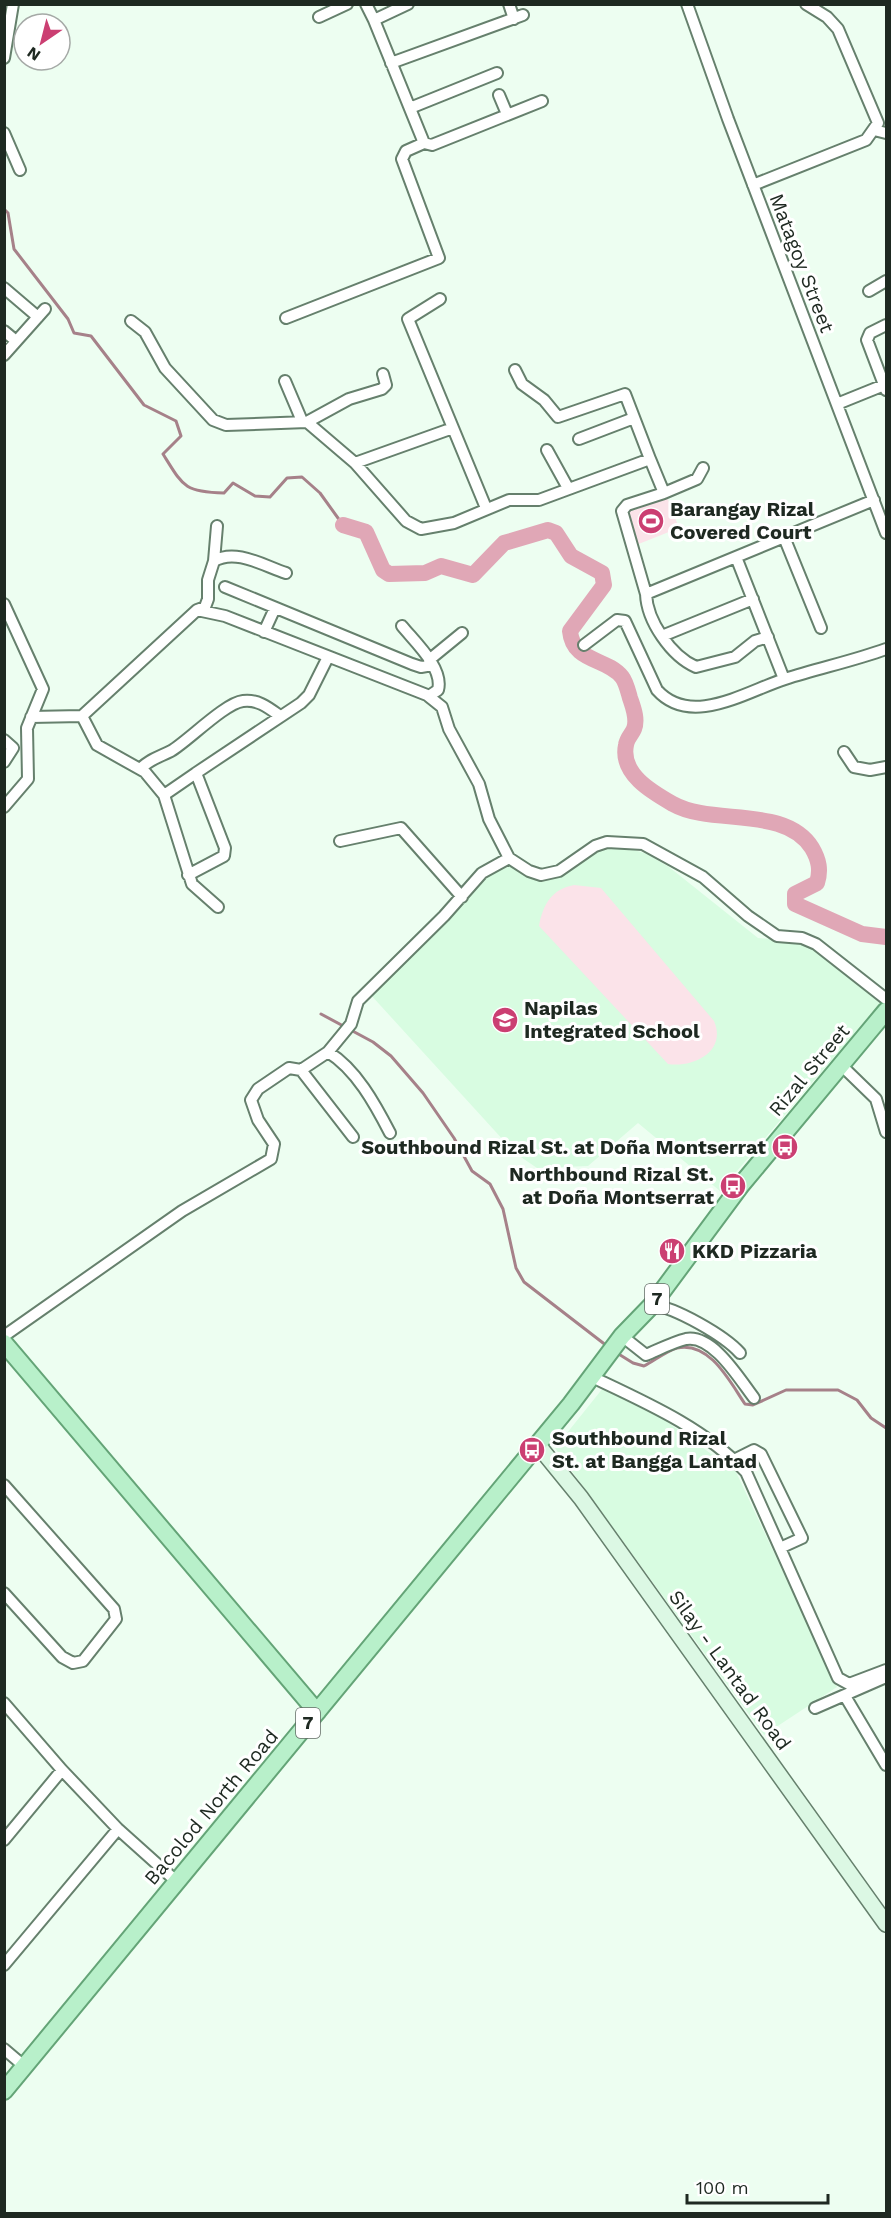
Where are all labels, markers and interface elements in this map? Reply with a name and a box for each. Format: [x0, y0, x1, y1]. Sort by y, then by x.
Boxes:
north arrow [12, 12, 72, 72]
text: N [23, 43, 44, 65]
street label: Matagoy Street [764, 190, 840, 336]
place label: Barangay Rizal Covered Court [670, 497, 815, 544]
sports icon: Barangay Rizal Covered Court [636, 506, 666, 536]
place label: Napilas Integrated School [524, 996, 700, 1043]
school or university icon: Napilas Integrated School [490, 1005, 520, 1035]
street label: Rizal Street [764, 1019, 855, 1121]
bus stop icon: Southbound Rizal St. at Doña Montserrat [770, 1132, 800, 1162]
place label: Southbound Rizal St. at Doña Montserrat [361, 1135, 766, 1159]
place label: Northbound Rizal St. at Doña Montserrat [509, 1162, 714, 1209]
bus stop icon: Northbound Rizal St. at Doña Montserrat [718, 1171, 748, 1201]
restaurant icon: KKD Pizzaria [657, 1236, 687, 1266]
place label: KKD Pizzaria [692, 1239, 818, 1263]
road number: 7 [645, 1284, 669, 1314]
place label: Southbound Rizal St. at Bangga Lantad [552, 1426, 757, 1473]
bus stop icon: Southbound Rizal St. at Bangga Lantad [517, 1435, 547, 1465]
street label: Silay - Lantad Road [664, 1585, 796, 1755]
road number: 7 [296, 1708, 320, 1738]
street label: Bacolod North Road [139, 1724, 283, 1890]
scale bar [687, 2167, 828, 2205]
text: 100 m [696, 2177, 749, 2198]

